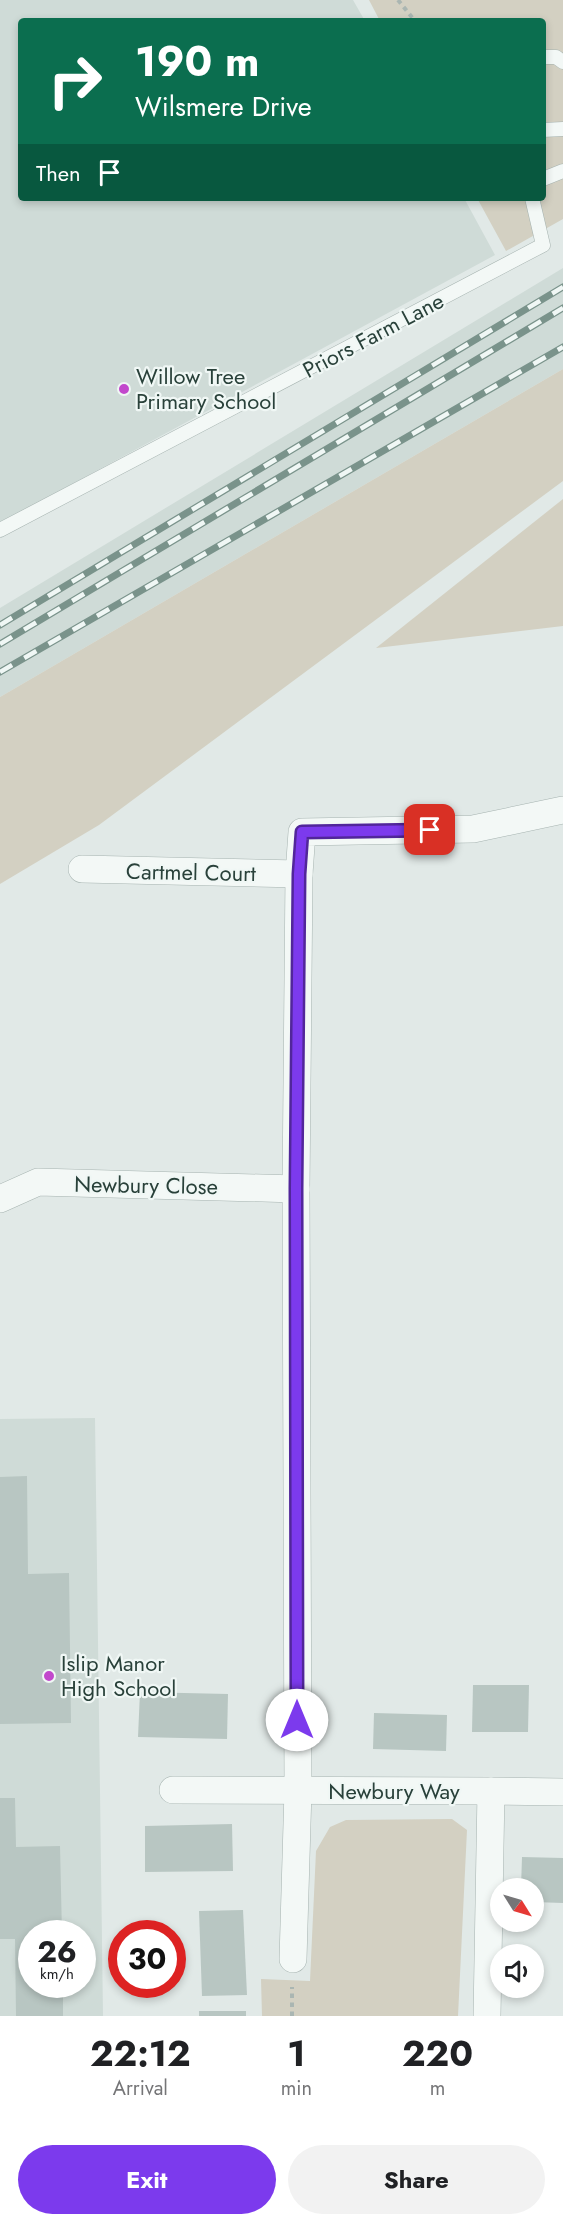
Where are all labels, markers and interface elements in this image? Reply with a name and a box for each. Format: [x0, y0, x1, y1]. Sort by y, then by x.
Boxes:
text: 190 m [135, 31, 259, 92]
icon: right [36, 42, 114, 120]
text: Wilsmere Drive [135, 87, 312, 126]
icon: arrive [93, 156, 126, 189]
text: Then [36, 157, 81, 189]
street label: Priors Farm Lane [297, 284, 449, 386]
place label: Willow Tree Primary School [136, 360, 276, 417]
marker: Willow Tree Primary School [117, 382, 131, 396]
pin [404, 804, 455, 855]
icon: arrive [413, 813, 446, 846]
street label: Cartmel Court [126, 855, 257, 889]
street label: Newbury Close [74, 1168, 218, 1202]
place label: Islip Manor High School [61, 1647, 176, 1704]
marker: Islip Manor High School [42, 1669, 56, 1683]
position arrow [265, 1688, 329, 1752]
street label: Newbury Way [328, 1775, 460, 1807]
north arrow [490, 1878, 544, 1932]
map controls [490, 1878, 544, 1998]
speed limit sign: 30 [108, 1920, 186, 1998]
text: 26 [37, 1930, 77, 1973]
button: sound [490, 1944, 544, 1998]
text: km/h [40, 1963, 74, 1985]
text: 22:12 [90, 2027, 191, 2079]
text: 1 [287, 2027, 305, 2079]
text: 220 [402, 2027, 473, 2079]
text: Arrival [113, 2074, 168, 2103]
text: min [281, 2074, 312, 2103]
text: m [430, 2074, 445, 2103]
button: Exit [18, 2145, 276, 2214]
button: Share [288, 2145, 545, 2214]

